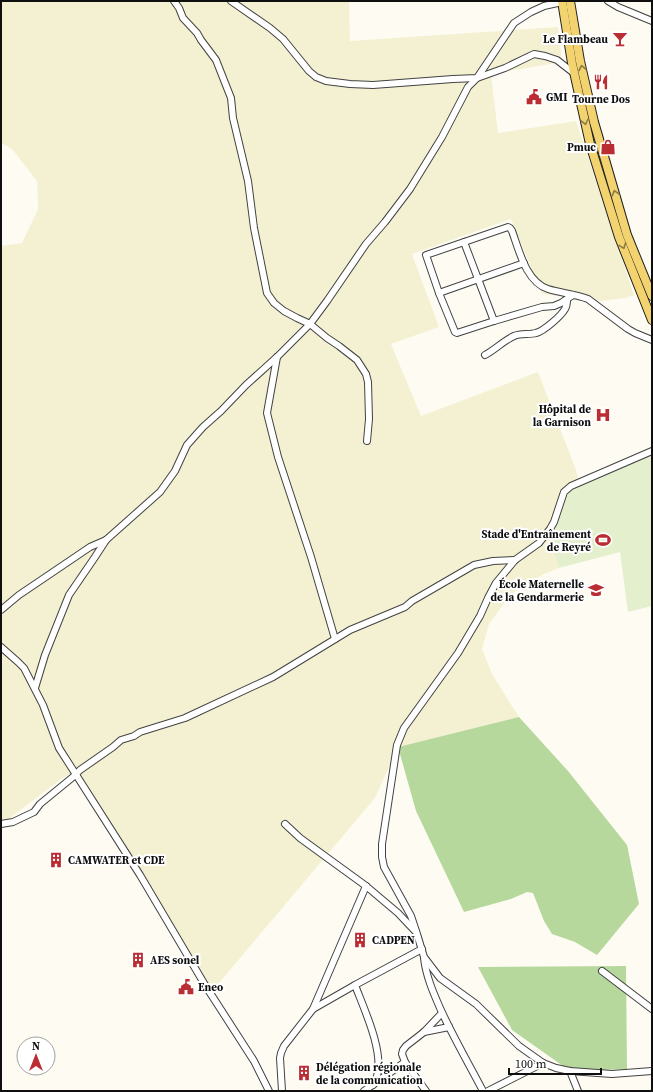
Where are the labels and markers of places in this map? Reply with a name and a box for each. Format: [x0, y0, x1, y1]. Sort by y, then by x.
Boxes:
bar icon: Le Flambeau [611, 30, 629, 48]
place label: Le Flambeau [543, 32, 608, 47]
restaurant icon: Tourne Dos [592, 73, 610, 91]
public building icon: GMI [525, 88, 543, 106]
place label: GMI [546, 90, 567, 105]
place label: Tourne Dos [572, 92, 630, 107]
shop icon: Pmuc [599, 138, 617, 156]
place label: Pmuc [567, 140, 596, 155]
place label: Hôpital de la Garnison [533, 402, 591, 430]
hospital icon: Hôpital de la Garnison [594, 406, 612, 424]
place label: Stade d'Entraînement de Reyré [482, 527, 592, 555]
sports icon: Stade d'Entraînement de Reyré [594, 531, 612, 549]
place label: École Maternelle de la Gendarmerie [490, 577, 584, 605]
school or university icon: École Maternelle de la Gendarmerie [587, 581, 605, 599]
building icon: CAMWATER et CDE [47, 851, 65, 869]
place label: CAMWATER et CDE [68, 853, 165, 868]
building icon: CADPEN [351, 931, 369, 949]
place label: CADPEN [372, 933, 415, 948]
building icon: AES sonel [129, 951, 147, 969]
place label: AES sonel [150, 953, 200, 968]
public building icon: Eneo [177, 978, 195, 996]
place label: Eneo [198, 980, 223, 995]
place label: Délégation régionale de la communication [316, 1060, 423, 1088]
building icon: Délégation régionale de la communication [295, 1064, 313, 1082]

